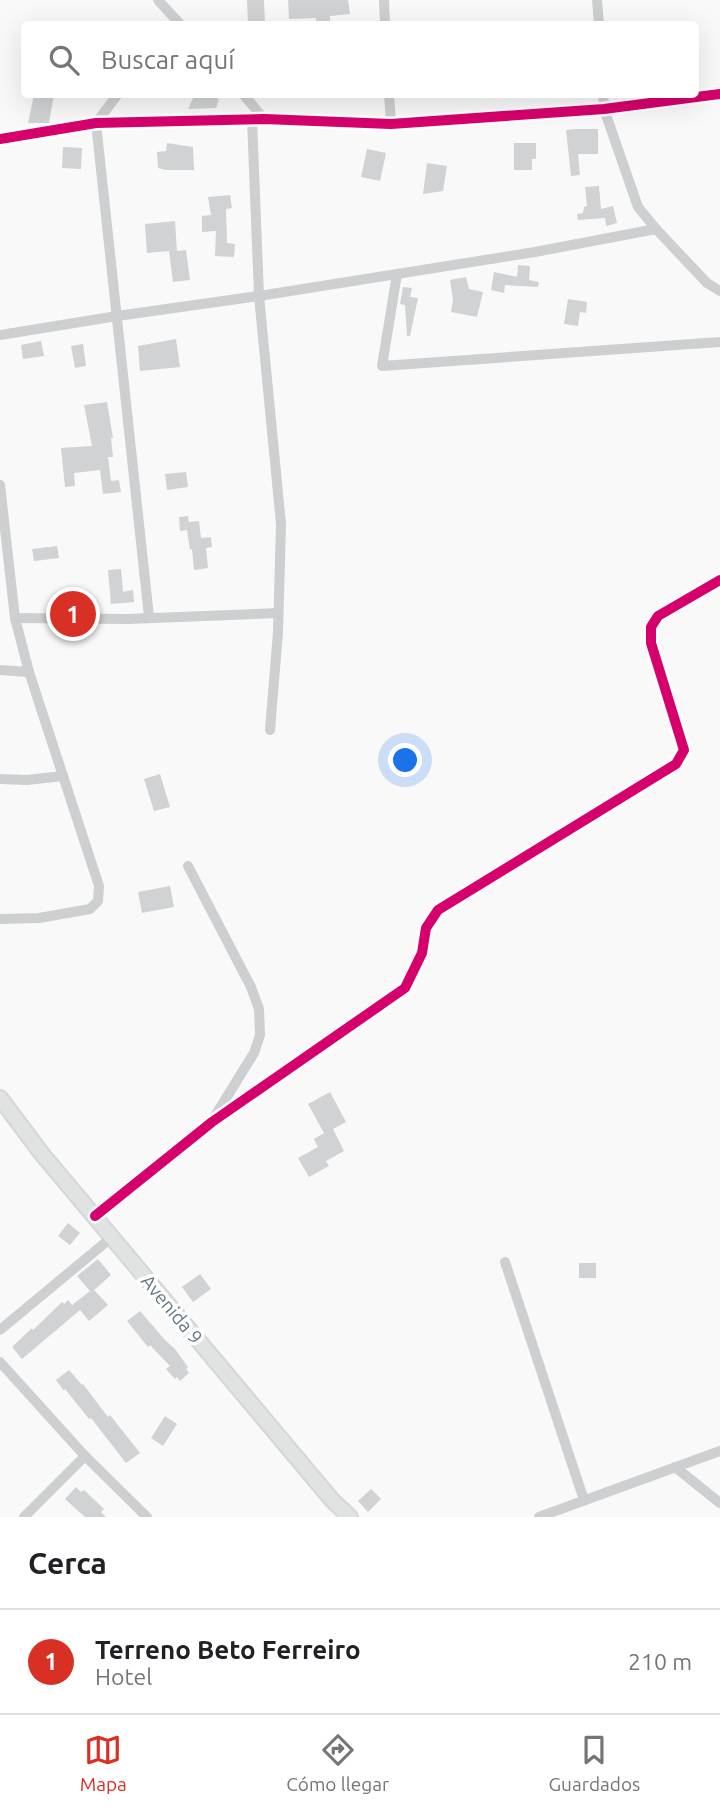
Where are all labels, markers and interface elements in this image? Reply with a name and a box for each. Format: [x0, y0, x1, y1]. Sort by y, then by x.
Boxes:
search box [21, 21, 699, 98]
icon: search [45, 41, 83, 79]
text: Buscar aquí [101, 45, 235, 74]
pin: 1 [50, 588, 96, 640]
your location [388, 743, 422, 777]
street label: Avenida 9 [137, 1270, 207, 1348]
text: Cerca [28, 1546, 107, 1580]
text: Terreno Beto Ferreiro [95, 1635, 361, 1664]
text: 1 [45, 1649, 57, 1674]
text: 210 m [628, 1649, 692, 1674]
text: Hotel [95, 1664, 152, 1689]
tab: Mapa [80, 1731, 127, 1795]
tab: Cómo llegar [286, 1731, 389, 1795]
tab: Guardados [549, 1731, 640, 1795]

